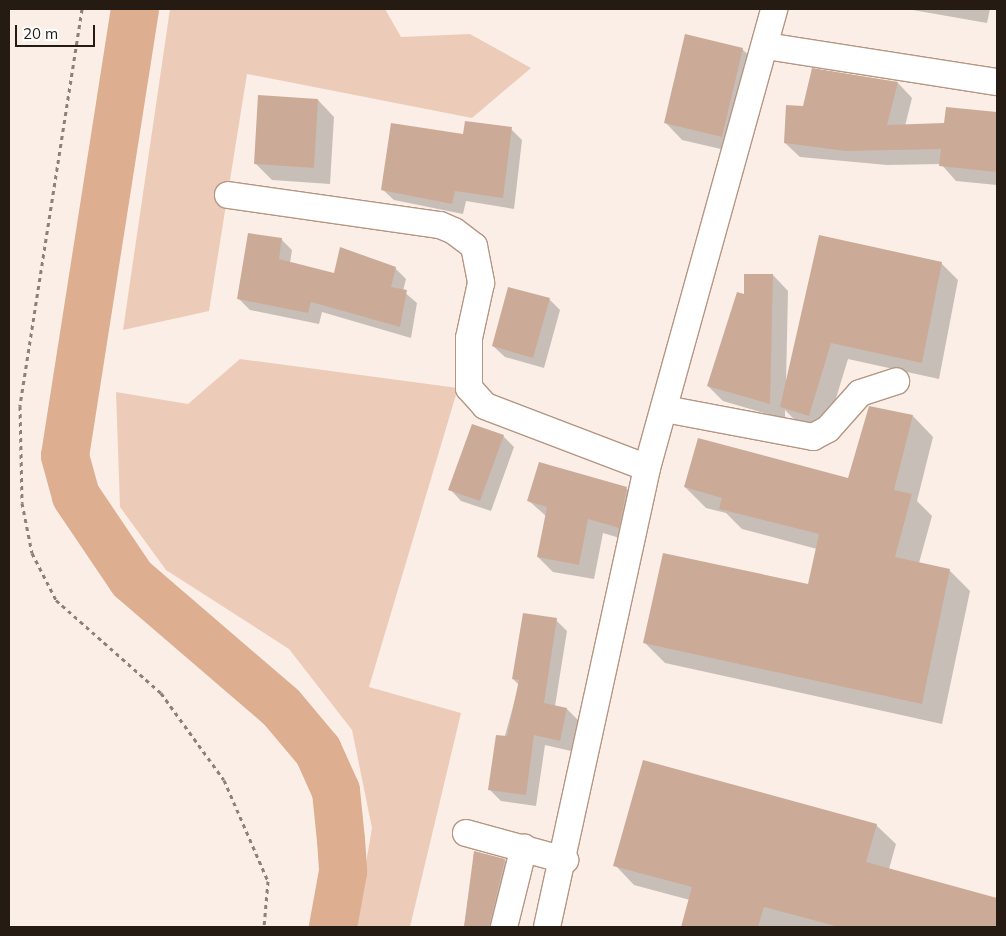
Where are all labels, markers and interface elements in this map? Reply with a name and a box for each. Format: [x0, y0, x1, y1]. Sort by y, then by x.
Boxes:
scale bar [18, 15, 98, 47]
text: 20 m [23, 24, 58, 43]

